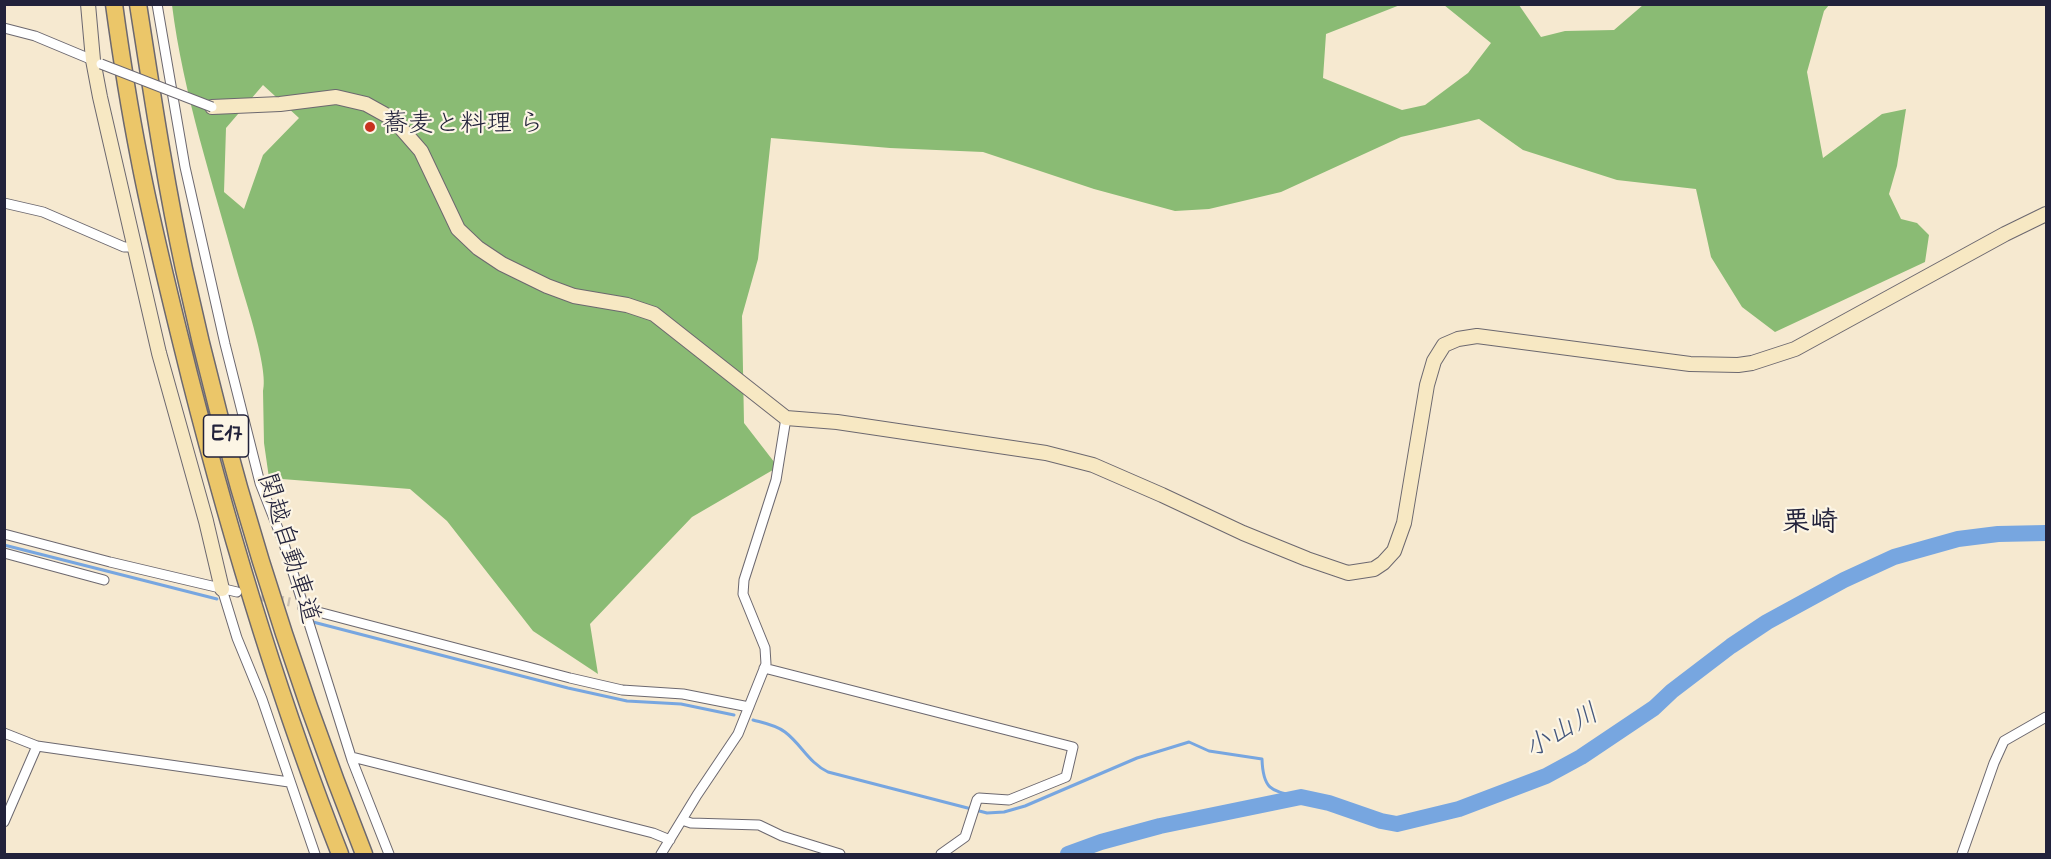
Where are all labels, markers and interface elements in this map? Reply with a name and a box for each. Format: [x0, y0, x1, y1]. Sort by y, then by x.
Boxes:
place label: 蕎麦と料理 ら [382, 111, 544, 143]
marker: 蕎麦と料理 ら [363, 120, 377, 134]
road number: E17 [204, 415, 248, 457]
street label: 関越自動車道 [248, 470, 324, 628]
district label: 栗崎 [1782, 508, 1838, 542]
water label: 小山川 [1520, 700, 1606, 768]

